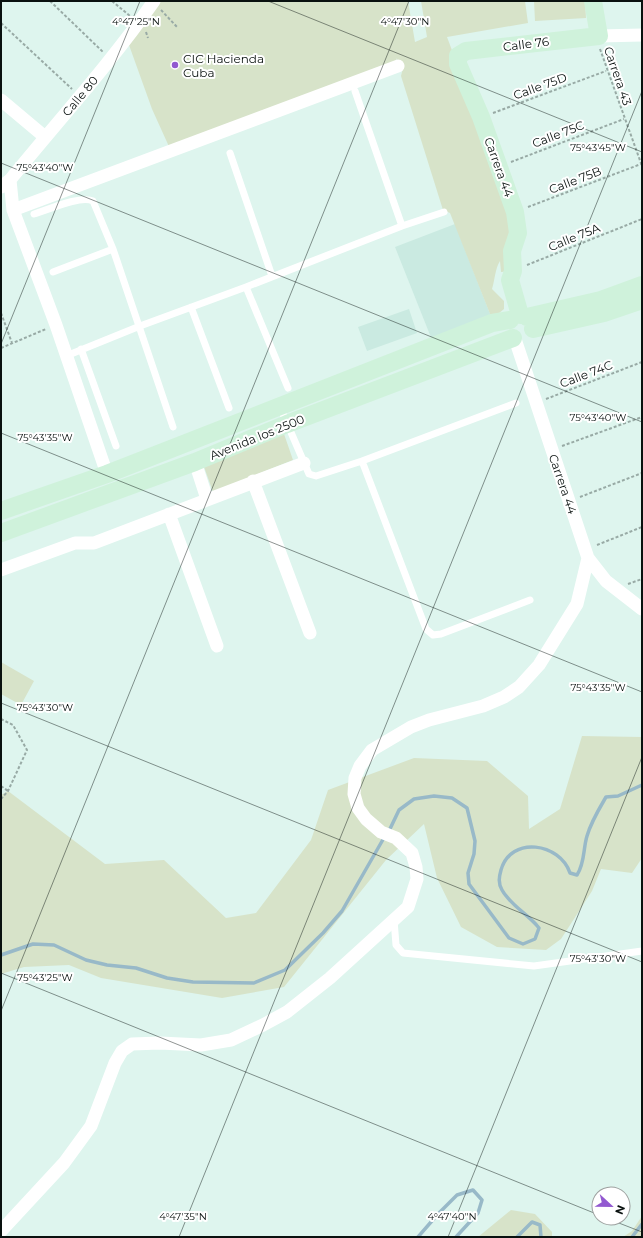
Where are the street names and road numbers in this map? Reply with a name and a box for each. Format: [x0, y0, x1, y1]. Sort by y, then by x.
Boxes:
street label: Calle 76 [502, 34, 550, 54]
street label: Carrera 43 [601, 45, 635, 108]
street label: Calle 75D [511, 69, 569, 103]
street label: Calle 80 [59, 73, 101, 119]
street label: Calle 75C [530, 117, 587, 151]
street label: Carrera 44 [481, 135, 517, 199]
street label: Calle 75B [547, 163, 603, 197]
street label: Calle 75A [546, 220, 602, 254]
street label: Calle 74C [558, 357, 615, 391]
street label: Avenida los 2500 [207, 411, 307, 463]
street label: Carrera 44 [546, 452, 580, 516]

